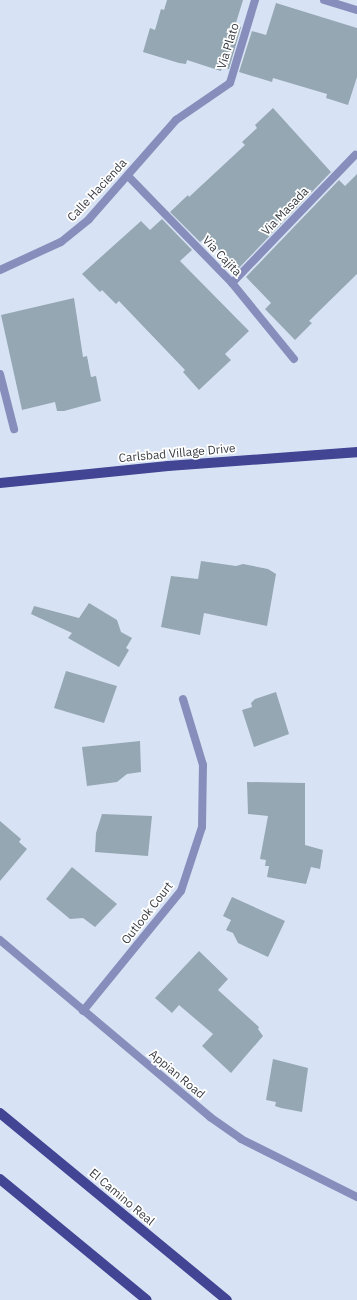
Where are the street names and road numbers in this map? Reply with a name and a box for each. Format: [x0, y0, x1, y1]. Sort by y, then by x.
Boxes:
street label: Via Plato [214, 21, 242, 71]
street label: Calle Hacienda [64, 156, 130, 224]
street label: Via Masada [259, 184, 311, 238]
street label: Via Cajita [199, 233, 245, 279]
street label: Carlsbad Village Drive [118, 441, 236, 465]
street label: Outlook Court [118, 879, 176, 947]
street label: Appian Road [146, 1047, 208, 1101]
street label: El Camino Real [87, 1166, 157, 1228]

